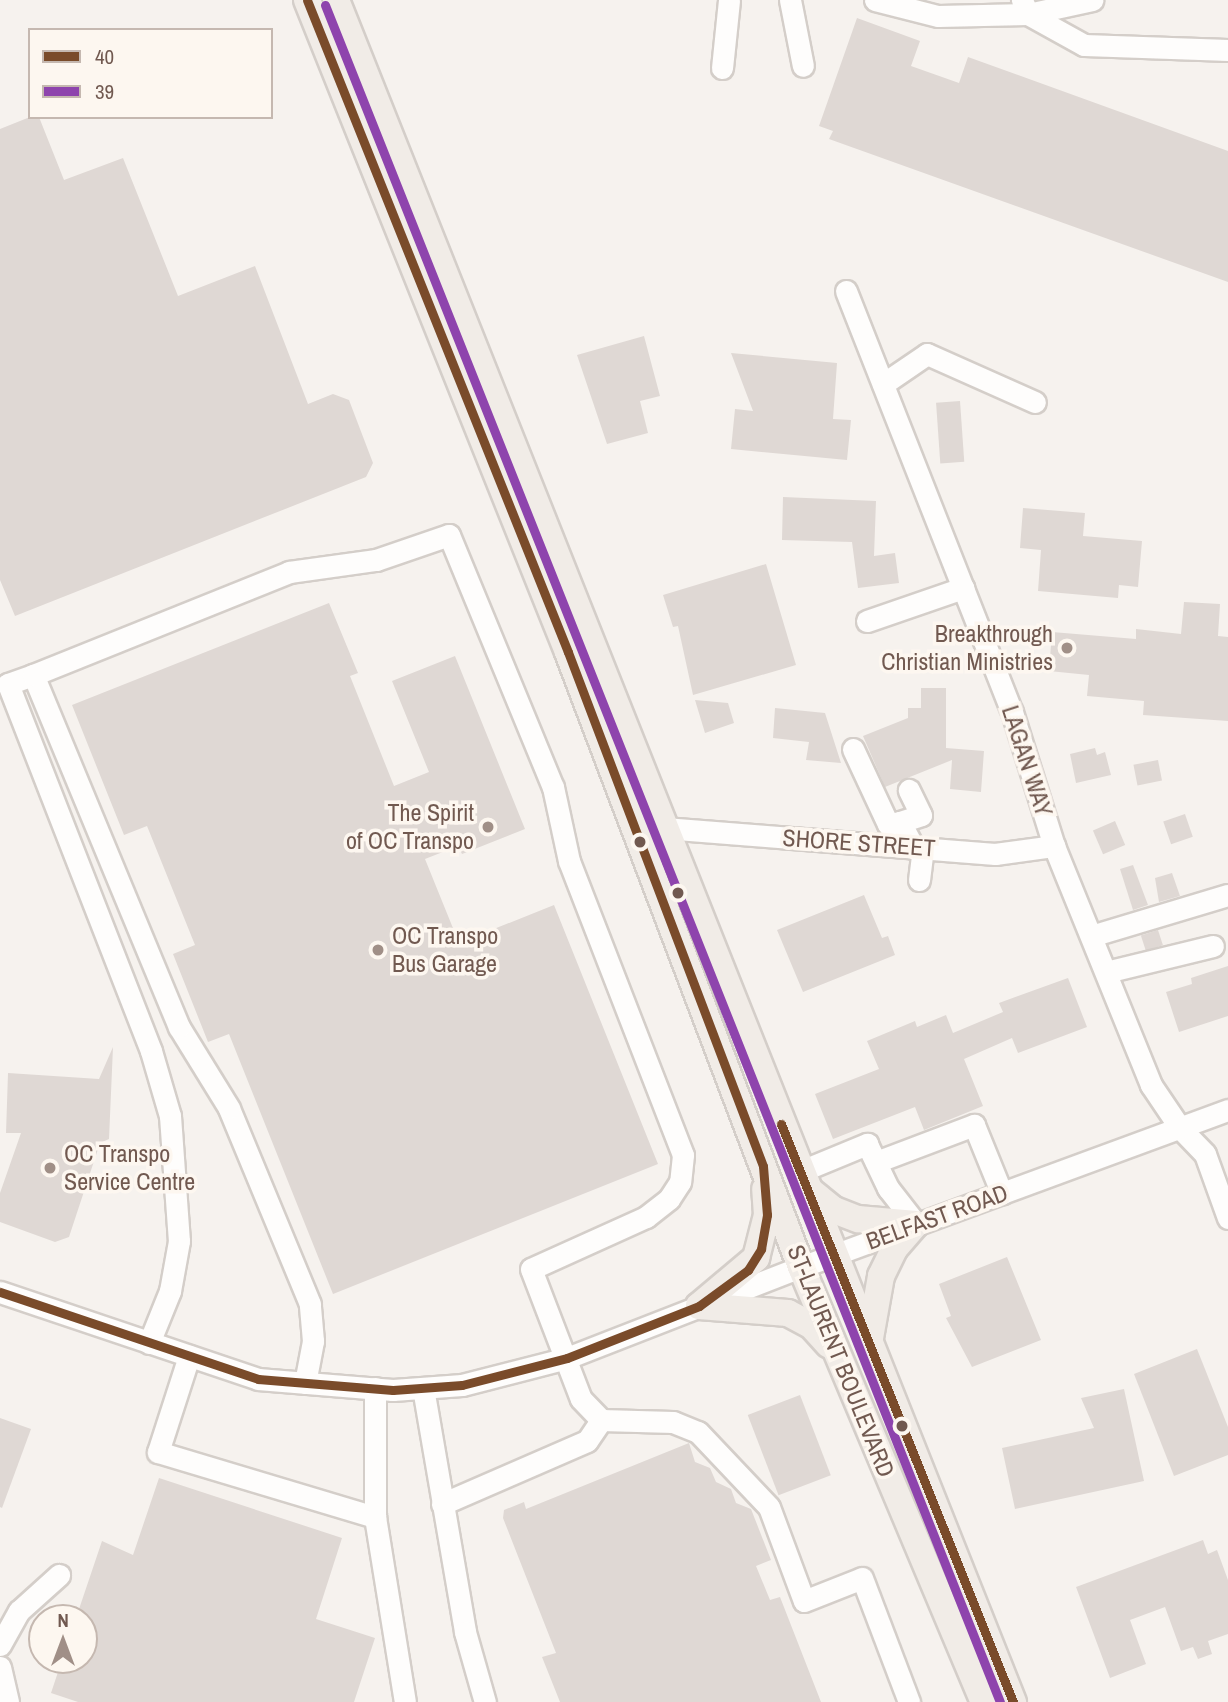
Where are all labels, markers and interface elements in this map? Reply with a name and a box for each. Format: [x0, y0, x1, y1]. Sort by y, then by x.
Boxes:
legend [28, 28, 273, 119]
text: 40 [95, 42, 114, 71]
text: 39 [95, 77, 114, 106]
place label: Breakthrough Christian Ministries [881, 620, 1053, 676]
marker: Breakthrough Christian Ministries [1059, 640, 1075, 656]
street label: LAGAN WAY [996, 702, 1058, 820]
place label: The Spirit of OC Transpo [346, 799, 474, 855]
marker: The Spirit of OC Transpo [480, 819, 496, 835]
street label: SHORE STREET [782, 823, 936, 863]
unlabelled marker [633, 835, 647, 849]
unlabelled marker [671, 886, 685, 900]
place label: OC Transpo Bus Garage [392, 922, 498, 978]
marker: OC Transpo Bus Garage [370, 942, 386, 958]
place label: OC Transpo Service Centre [64, 1140, 195, 1196]
marker: OC Transpo Service Centre [42, 1160, 58, 1176]
street label: BELFAST ROAD [862, 1178, 1012, 1256]
street label: ST-LAURENT BOULEVARD [781, 1241, 901, 1481]
unlabelled marker [895, 1419, 909, 1433]
north arrow [28, 1604, 98, 1674]
text: N [57, 1607, 69, 1633]

